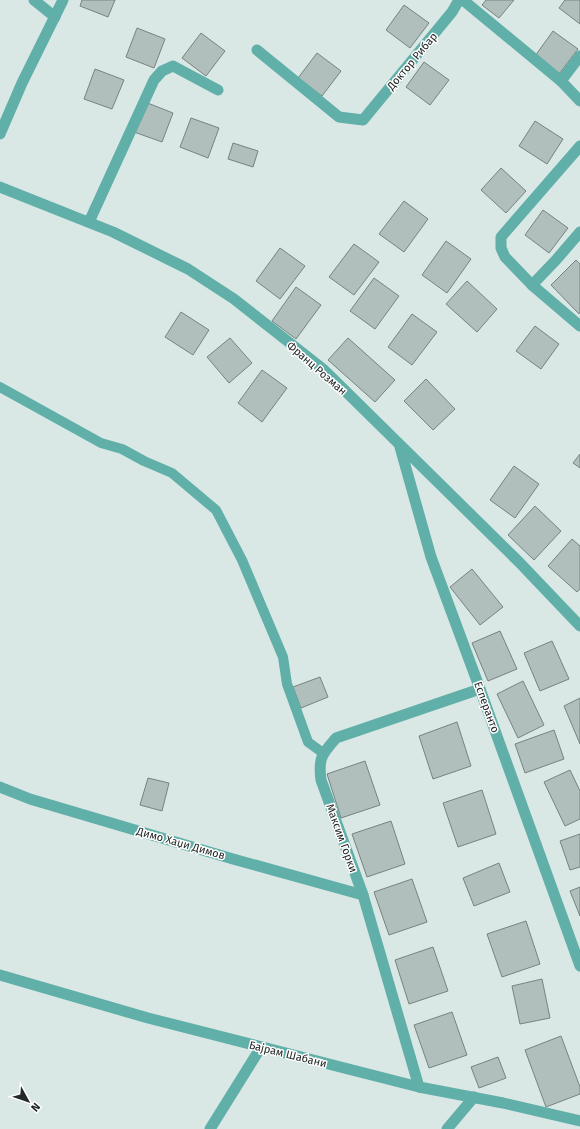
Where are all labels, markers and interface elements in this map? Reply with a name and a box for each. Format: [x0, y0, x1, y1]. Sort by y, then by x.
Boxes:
street label: Доктор Рибар [384, 30, 440, 93]
street label: Франц Розман [284, 339, 349, 398]
street label: Есперанто [471, 680, 502, 735]
street label: Максим Горки [323, 802, 360, 874]
street label: Димо Хаџи Димов [134, 824, 226, 862]
street label: Бајрам Шабани [248, 1039, 328, 1070]
north arrow [8, 1081, 48, 1121]
text: N [28, 1100, 43, 1114]

